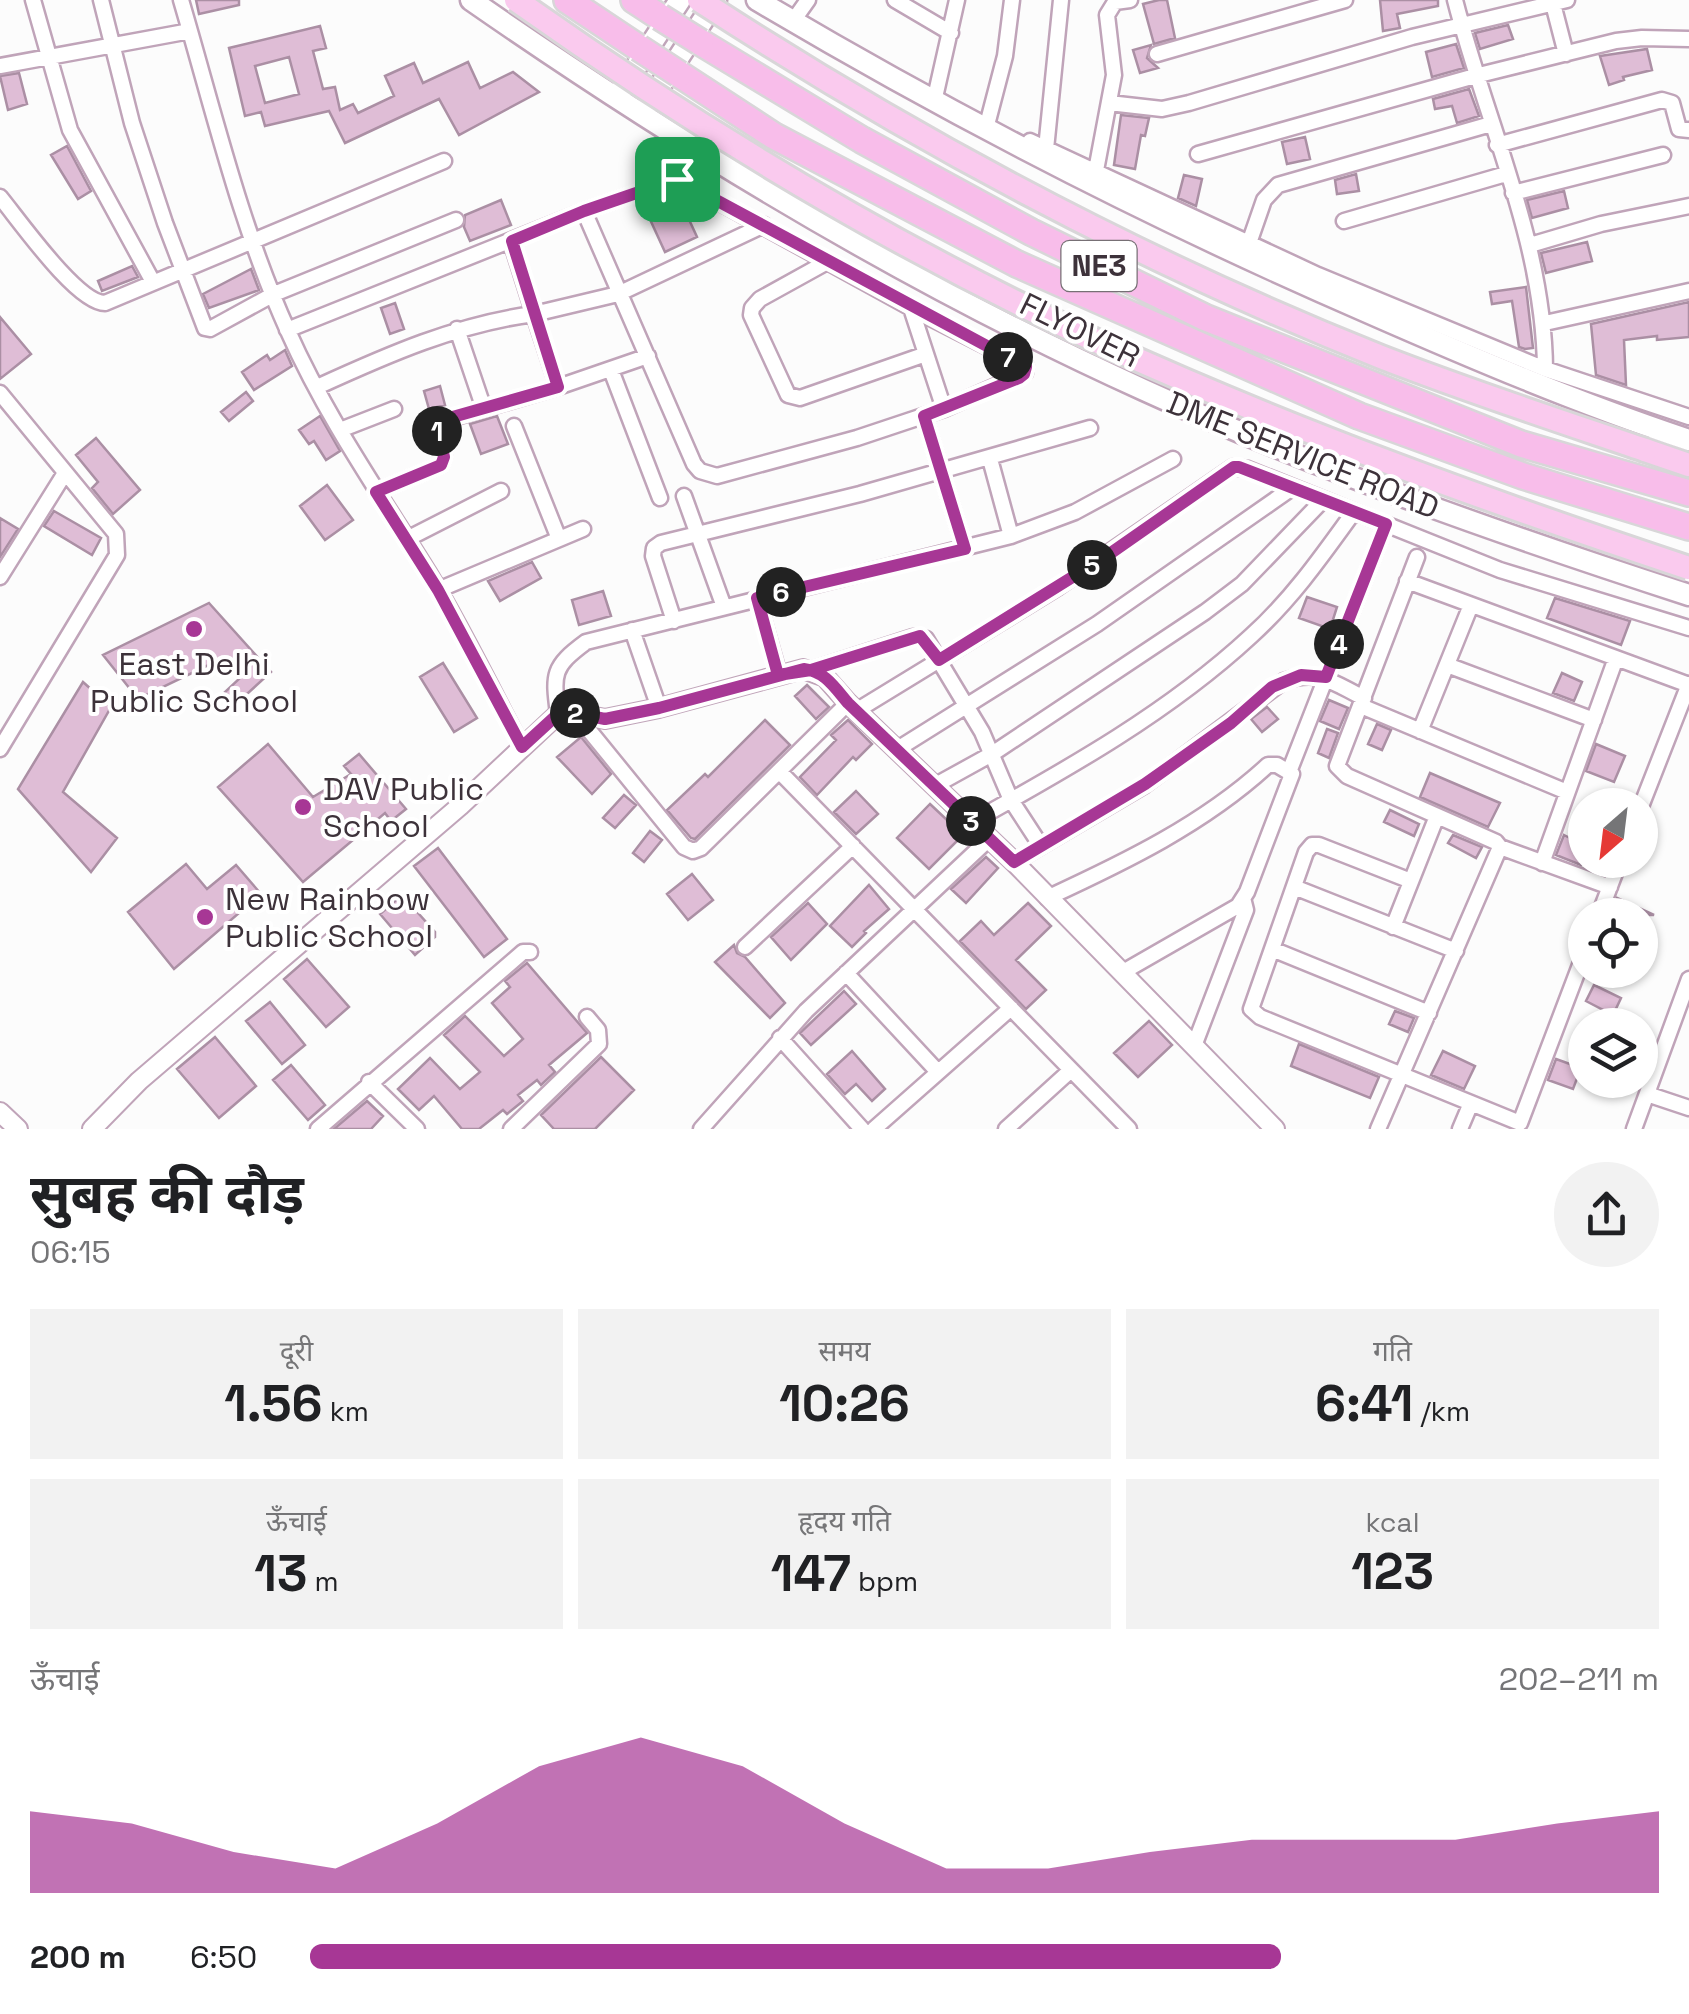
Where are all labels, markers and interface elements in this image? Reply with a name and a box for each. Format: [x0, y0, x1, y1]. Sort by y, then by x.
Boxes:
pin [635, 137, 720, 222]
icon: arrive [650, 152, 705, 207]
road number: NE3 [1062, 241, 1136, 291]
street label: FLYOVER [1014, 284, 1146, 376]
pin: 7 [983, 332, 1033, 382]
text: 7 [1000, 339, 1016, 375]
street label: DME SERVICE ROAD [1161, 382, 1445, 528]
pin: 1 [412, 406, 462, 456]
text: 1 [431, 413, 443, 449]
pin: 5 [1067, 540, 1117, 590]
text: 5 [1084, 547, 1100, 583]
pin: 6 [756, 567, 806, 617]
text: 6 [772, 574, 790, 610]
marker: East Delhi Public School [183, 618, 205, 640]
pin: 4 [1314, 619, 1364, 669]
text: 4 [1330, 626, 1348, 662]
place label: East Delhi Public School [90, 644, 298, 721]
pin: 2 [550, 688, 600, 738]
text: 2 [567, 695, 583, 731]
place label: DAV Public School [323, 769, 484, 846]
north arrow [1568, 788, 1658, 878]
map controls [1568, 788, 1658, 1098]
marker: DAV Public School [292, 796, 314, 818]
pin: 3 [946, 796, 996, 846]
text: 3 [962, 803, 980, 839]
place label: New Rainbow Public School [225, 879, 433, 956]
button: locate [1568, 898, 1658, 988]
marker: New Rainbow Public School [194, 906, 216, 928]
button: layers [1568, 1008, 1658, 1098]
text: सुबह की दौड़ [30, 1159, 304, 1229]
button: share [1554, 1162, 1659, 1267]
text: 06:15 [30, 1232, 111, 1272]
text: दूरी [280, 1333, 313, 1369]
text: समय [819, 1333, 870, 1369]
text: गति [1373, 1333, 1412, 1369]
text: 1.56 [224, 1372, 323, 1436]
text: 10:26 [779, 1372, 910, 1436]
text: 6:41 [1315, 1372, 1413, 1436]
text: km [323, 1393, 369, 1429]
text: /km [1413, 1393, 1470, 1429]
text: ऊँचाई [266, 1503, 327, 1539]
text: हृदय गति [798, 1503, 891, 1539]
text: kcal [1365, 1504, 1420, 1540]
text: 123 [1351, 1540, 1434, 1604]
text: 13 [254, 1542, 307, 1606]
text: 147 [771, 1542, 851, 1606]
text: m [307, 1563, 339, 1599]
text: bpm [851, 1563, 918, 1599]
text: ऊँचाई [30, 1659, 99, 1699]
text: 202–211 m [1499, 1659, 1659, 1699]
text: 200 m [30, 1937, 126, 1977]
text: 6:50 [190, 1937, 257, 1977]

